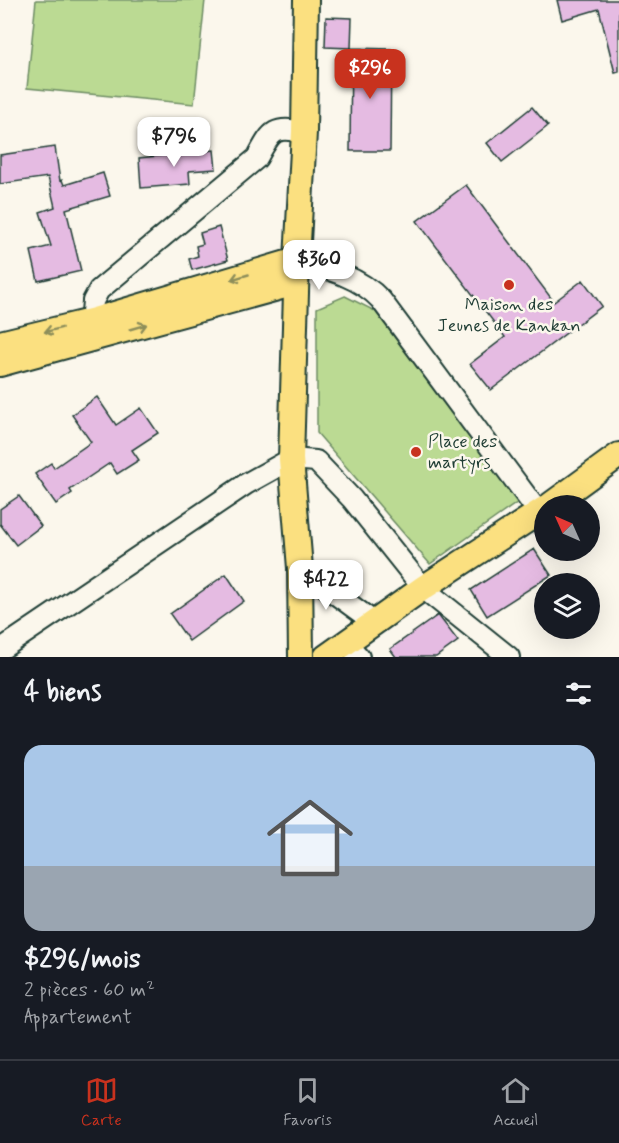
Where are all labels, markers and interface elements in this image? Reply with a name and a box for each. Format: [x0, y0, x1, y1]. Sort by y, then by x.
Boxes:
pin: $296 [334, 49, 406, 100]
text: $296 [349, 55, 391, 82]
pin: $796 [138, 117, 210, 168]
text: $796 [151, 123, 197, 150]
pin: $360 [283, 240, 355, 291]
text: $360 [297, 246, 341, 273]
one-way arrow [231, 271, 250, 283]
marker: Maison des Jeunes de Kankan [502, 278, 516, 292]
place label: Maison des Jeunes de Kankan [437, 293, 581, 338]
one-way arrow [128, 321, 147, 332]
one-way arrow [44, 324, 63, 336]
place label: Place des martyrs [428, 430, 497, 475]
marker: Place des martyrs [409, 445, 423, 459]
north arrow [534, 495, 600, 561]
map controls [534, 495, 600, 639]
pin: $422 [290, 560, 362, 611]
text: $422 [303, 566, 349, 593]
button: layers [534, 573, 600, 639]
text: 4 biens [24, 676, 101, 710]
icon: filters [562, 677, 595, 710]
icon: home [256, 784, 364, 892]
text: $296/mois [24, 943, 141, 977]
text: 2 pièces · 60 m² [24, 977, 155, 1004]
text: Appartement [24, 1004, 132, 1031]
tab: Carte [81, 1074, 122, 1131]
tab: Favoris [283, 1074, 332, 1131]
tab: Accueil [493, 1074, 538, 1131]

